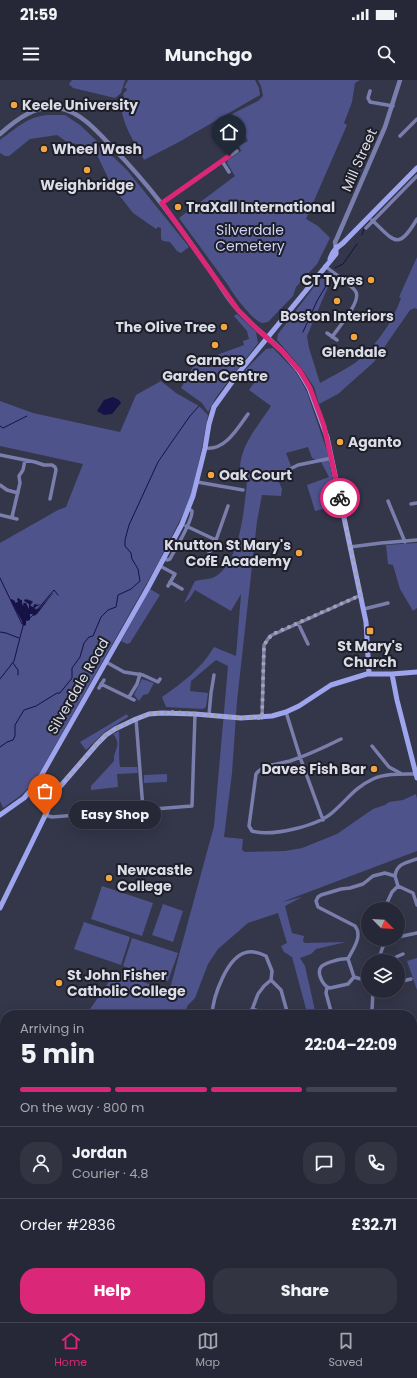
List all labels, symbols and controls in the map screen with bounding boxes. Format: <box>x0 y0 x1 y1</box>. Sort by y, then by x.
text: 21:59 <box>20 4 57 25</box>
text: Munchgo <box>165 42 252 67</box>
icon: menu <box>20 43 42 65</box>
icon: search <box>375 43 397 65</box>
place label: Keele University <box>22 95 138 115</box>
marker: Keele University <box>9 100 19 110</box>
pin <box>212 115 246 156</box>
icon: home <box>218 121 240 143</box>
street label: Mill Street <box>336 125 382 195</box>
place label: Wheel Wash <box>52 139 142 159</box>
marker: Wheel Wash <box>39 144 49 154</box>
marker: Weighbridge <box>82 165 92 175</box>
place label: Weighbridge <box>40 175 134 195</box>
place label: TraXall International <box>186 197 335 217</box>
marker: TraXall International <box>173 202 183 212</box>
park label: Silverdale Cemetery <box>215 220 285 256</box>
place label: CT Tyres <box>302 270 363 290</box>
marker: CT Tyres <box>366 275 376 285</box>
marker: Boston Interiors <box>332 296 342 306</box>
place label: Boston Interiors <box>280 306 394 326</box>
place label: The Olive Tree <box>116 317 216 337</box>
marker: The Olive Tree <box>219 322 229 332</box>
marker: Glendale <box>349 332 359 342</box>
marker: Garners Garden Centre <box>210 340 220 350</box>
place label: Glendale <box>322 342 387 362</box>
place label: Garners Garden Centre <box>162 350 268 386</box>
place label: Aganto <box>348 432 401 452</box>
marker: Aganto <box>335 437 345 447</box>
place label: Oak Court <box>219 465 292 485</box>
marker: Oak Court <box>206 470 216 480</box>
courier <box>320 478 360 518</box>
icon: bike <box>329 487 351 509</box>
place label: Knutton St Mary's CofE Academy <box>164 535 291 571</box>
marker: Knutton St Mary's CofE Academy <box>294 548 304 558</box>
marker: St Mary's Church <box>365 626 375 636</box>
street label: Silverdale Road <box>42 634 114 738</box>
place label: St Mary's Church <box>337 636 403 672</box>
place label: Daves Fish Bar <box>261 759 366 779</box>
marker: Daves Fish Bar <box>369 764 379 774</box>
pin <box>28 774 62 815</box>
icon: bag <box>34 780 56 802</box>
callout: Easy Shop <box>69 801 161 829</box>
text: Easy Shop <box>81 805 149 824</box>
place label: Newcastle College <box>117 860 193 896</box>
marker: Newcastle College <box>104 873 114 883</box>
north arrow <box>361 902 405 946</box>
map controls <box>361 902 405 998</box>
button: layers <box>361 954 405 998</box>
place label: St John Fisher Catholic College <box>67 965 186 1001</box>
marker: St John Fisher Catholic College <box>54 978 64 988</box>
text: Arriving in <box>20 1019 84 1038</box>
text: 22:04–22:09 <box>305 1034 397 1055</box>
text: 5 min <box>20 1036 95 1072</box>
text: On the way · 800 m <box>20 1098 144 1117</box>
button: person <box>20 1142 62 1184</box>
text: Jordan <box>72 1142 127 1163</box>
button: chat <box>303 1142 345 1184</box>
button: phone <box>355 1142 397 1184</box>
text: Courier · 4.8 <box>72 1164 148 1183</box>
text: Order #2836 <box>20 1214 115 1235</box>
text: £32.71 <box>352 1214 397 1235</box>
button: Help <box>20 1268 205 1314</box>
button: Share <box>213 1268 397 1314</box>
tab: Home <box>54 1330 87 1371</box>
tab: Map <box>196 1330 220 1371</box>
tab: Saved <box>328 1330 363 1371</box>

